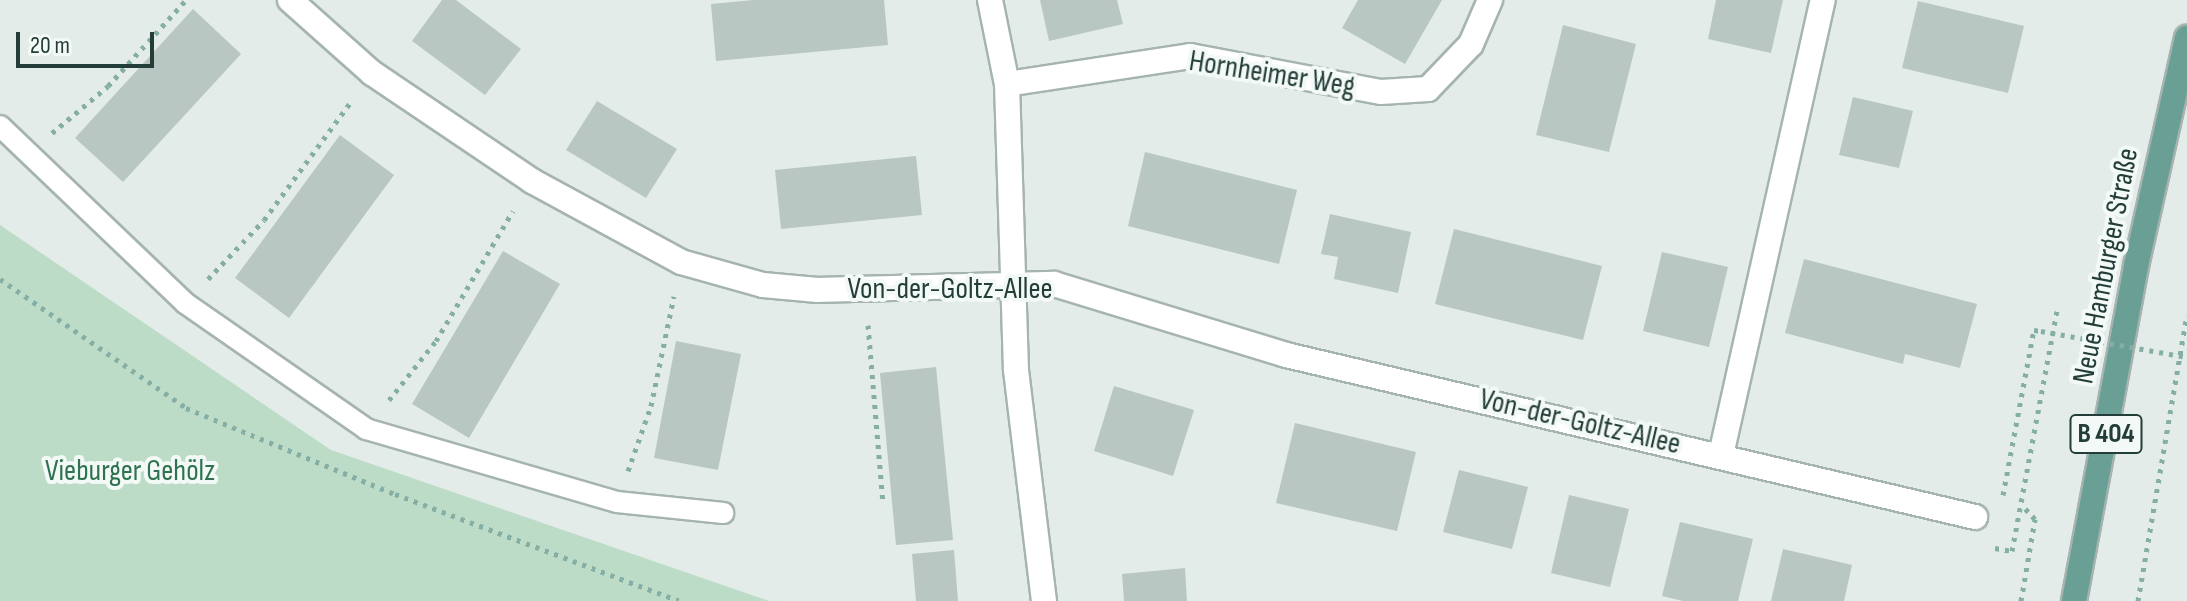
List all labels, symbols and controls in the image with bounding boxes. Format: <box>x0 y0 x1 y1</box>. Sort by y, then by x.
scale bar <box>20 16 158 66</box>
text: 20 m <box>30 31 70 60</box>
street label: Hornheimer Weg <box>1187 43 1357 105</box>
street label: Neue Hamburger Straße <box>2066 145 2146 387</box>
street label: Von-der-Goltz-Allee <box>847 271 1053 307</box>
street label: Von-der-Goltz-Allee <box>1476 381 1684 463</box>
road number: B 404 <box>2068 410 2144 458</box>
park label: Vieburger Gehölz <box>45 453 215 489</box>

